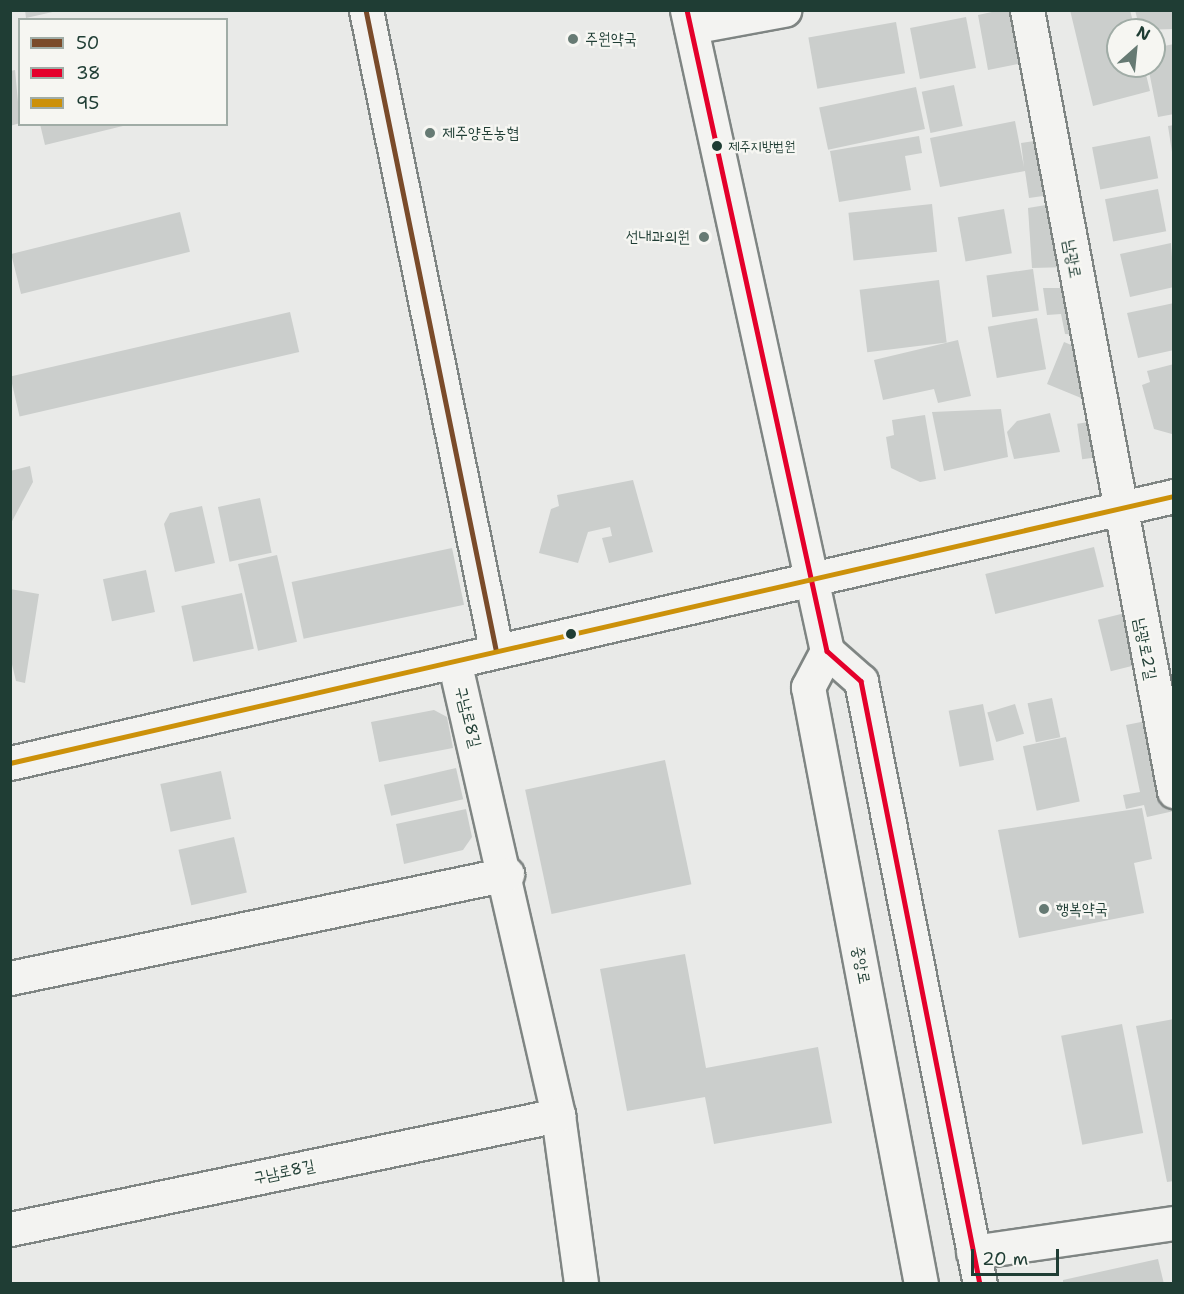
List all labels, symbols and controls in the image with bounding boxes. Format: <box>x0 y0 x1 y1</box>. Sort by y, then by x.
legend <box>18 18 228 126</box>
north arrow <box>1106 18 1166 78</box>
text: N <box>1133 21 1154 46</box>
place label: 주원약국 <box>585 29 636 49</box>
text: 50 <box>76 31 99 55</box>
marker: 주원약국 <box>566 32 580 46</box>
text: 38 <box>76 61 101 85</box>
text: 95 <box>76 91 99 115</box>
place label: 제주양돈농협 <box>442 123 519 143</box>
marker: 제주양돈농협 <box>423 126 437 140</box>
place label: 제주지방법원 <box>728 138 796 154</box>
marker: 제주지방법원 <box>711 140 723 152</box>
place label: 선내과의원 <box>626 227 690 247</box>
marker: 선내과의원 <box>695 228 713 246</box>
street label: 남광로 <box>1059 238 1085 280</box>
street label: 남광로2길 <box>1130 616 1160 682</box>
unlabelled marker <box>565 628 577 640</box>
street label: 구남로8길 <box>451 684 485 750</box>
place label: 행복약국 <box>1056 899 1108 919</box>
marker: 행복약국 <box>1037 902 1051 916</box>
street label: 중앙로 <box>848 944 874 986</box>
street label: 구남로8길 <box>251 1156 317 1188</box>
scale bar <box>974 1237 1062 1275</box>
text: 20 m <box>982 1247 1028 1271</box>

